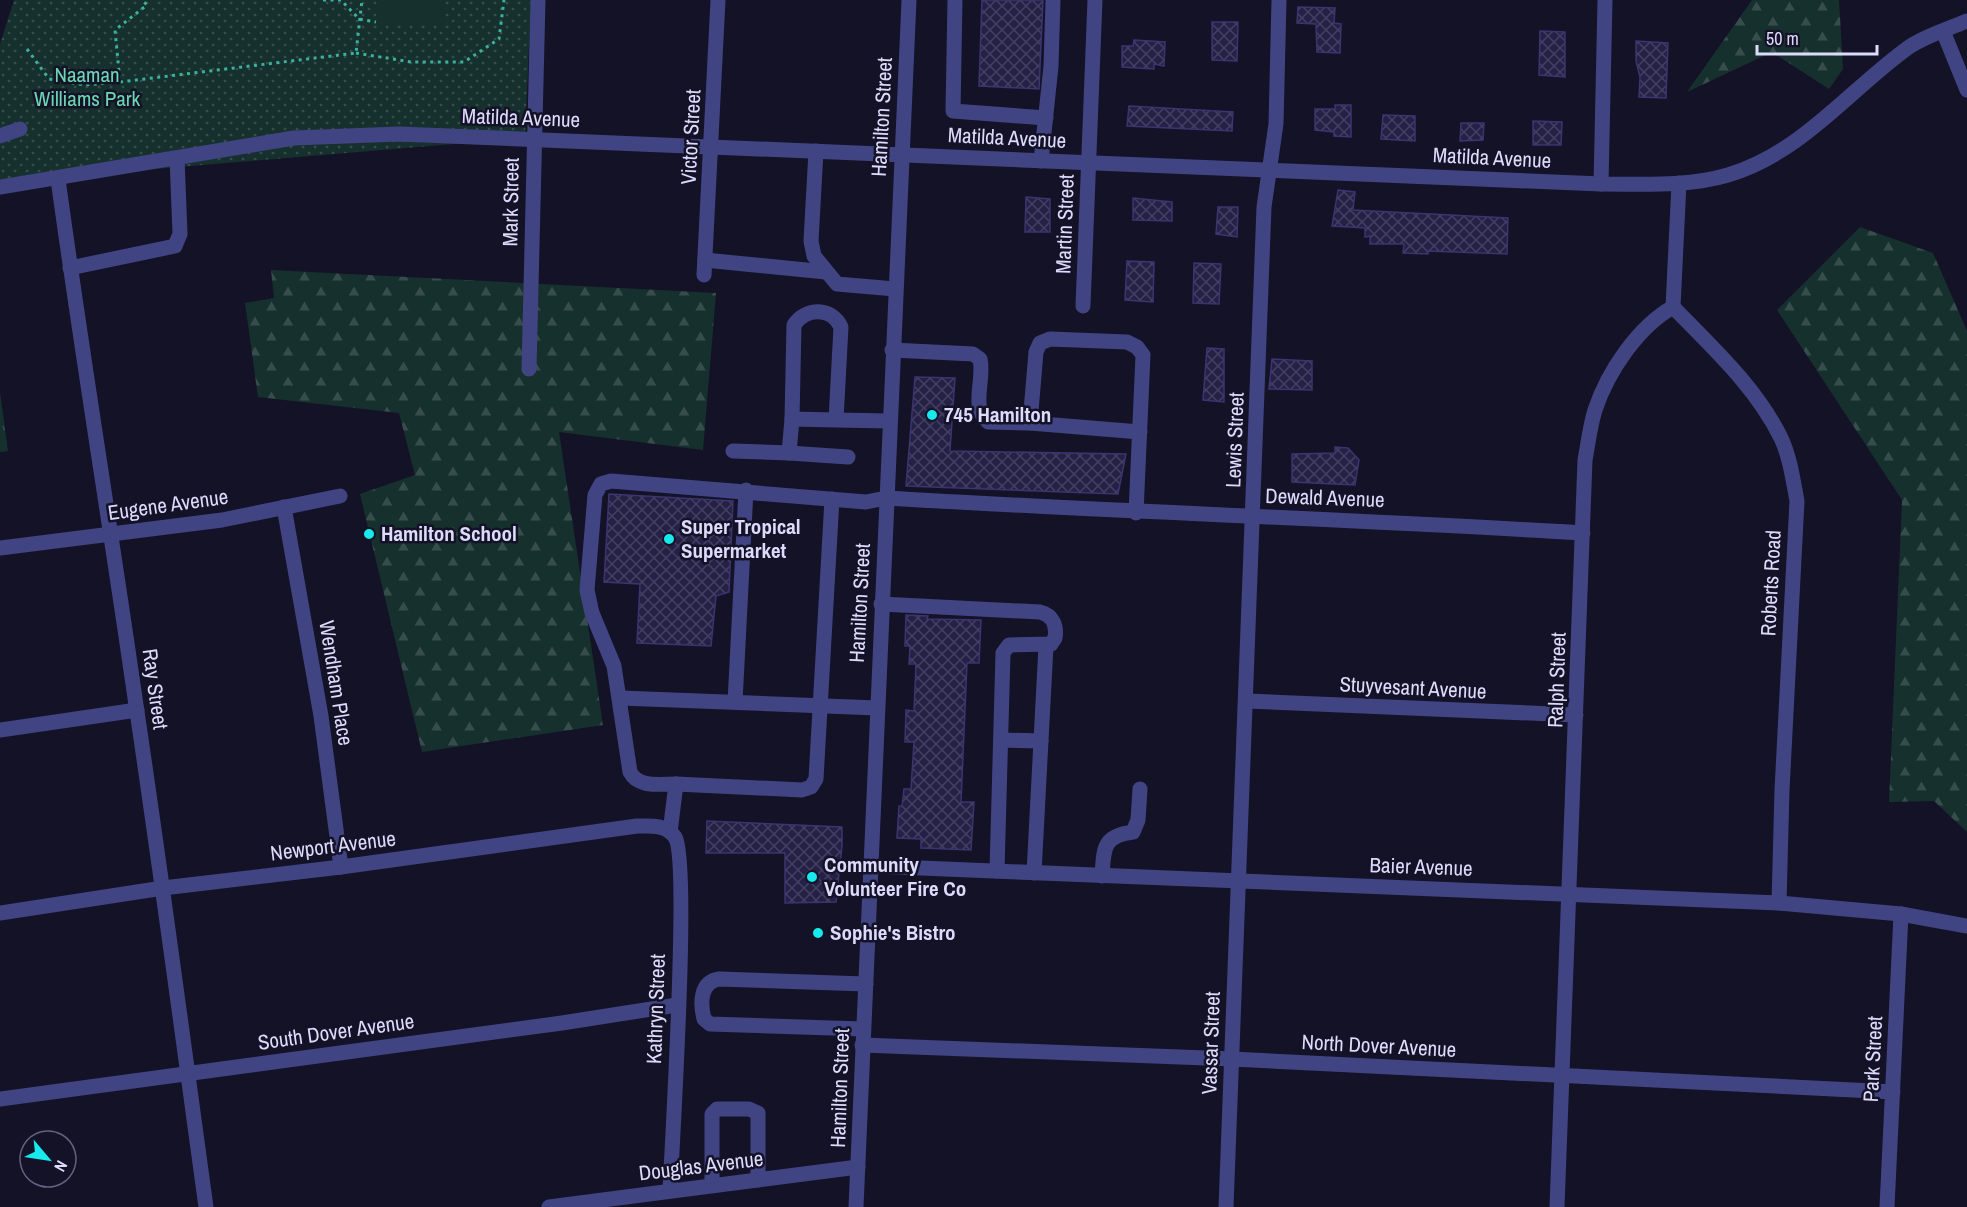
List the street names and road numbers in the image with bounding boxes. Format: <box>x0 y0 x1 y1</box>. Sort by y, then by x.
street label: Hamilton Street <box>864 56 899 177</box>
street label: Victor Street <box>674 88 707 185</box>
street label: Matilda Avenue <box>461 101 581 134</box>
street label: Matilda Avenue <box>947 120 1067 155</box>
street label: Matilda Avenue <box>1432 140 1552 175</box>
street label: Mark Street <box>495 157 526 247</box>
street label: Martin Street <box>1048 174 1081 274</box>
street label: Lewis Street <box>1218 391 1251 488</box>
street label: Dewald Avenue <box>1265 481 1385 514</box>
street label: Eugene Avenue <box>106 482 230 527</box>
street label: Roberts Road <box>1753 529 1788 637</box>
street label: Hamilton Street <box>842 542 877 663</box>
street label: Wendham Place <box>312 618 361 747</box>
street label: Ralph Street <box>1540 631 1573 728</box>
street label: Ray Street <box>135 647 176 731</box>
street label: Stuyvesant Avenue <box>1339 669 1487 706</box>
street label: Newport Avenue <box>269 823 397 868</box>
street label: Baier Avenue <box>1369 850 1473 883</box>
street label: Kathryn Street <box>639 953 672 1065</box>
street label: Vassar Street <box>1194 991 1227 1095</box>
street label: South Dover Avenue <box>256 1006 416 1057</box>
street label: Park Street <box>1856 1015 1889 1103</box>
street label: Hamilton Street <box>823 1027 856 1148</box>
street label: North Dover Avenue <box>1301 1027 1457 1064</box>
street label: Douglas Avenue <box>637 1143 765 1188</box>

